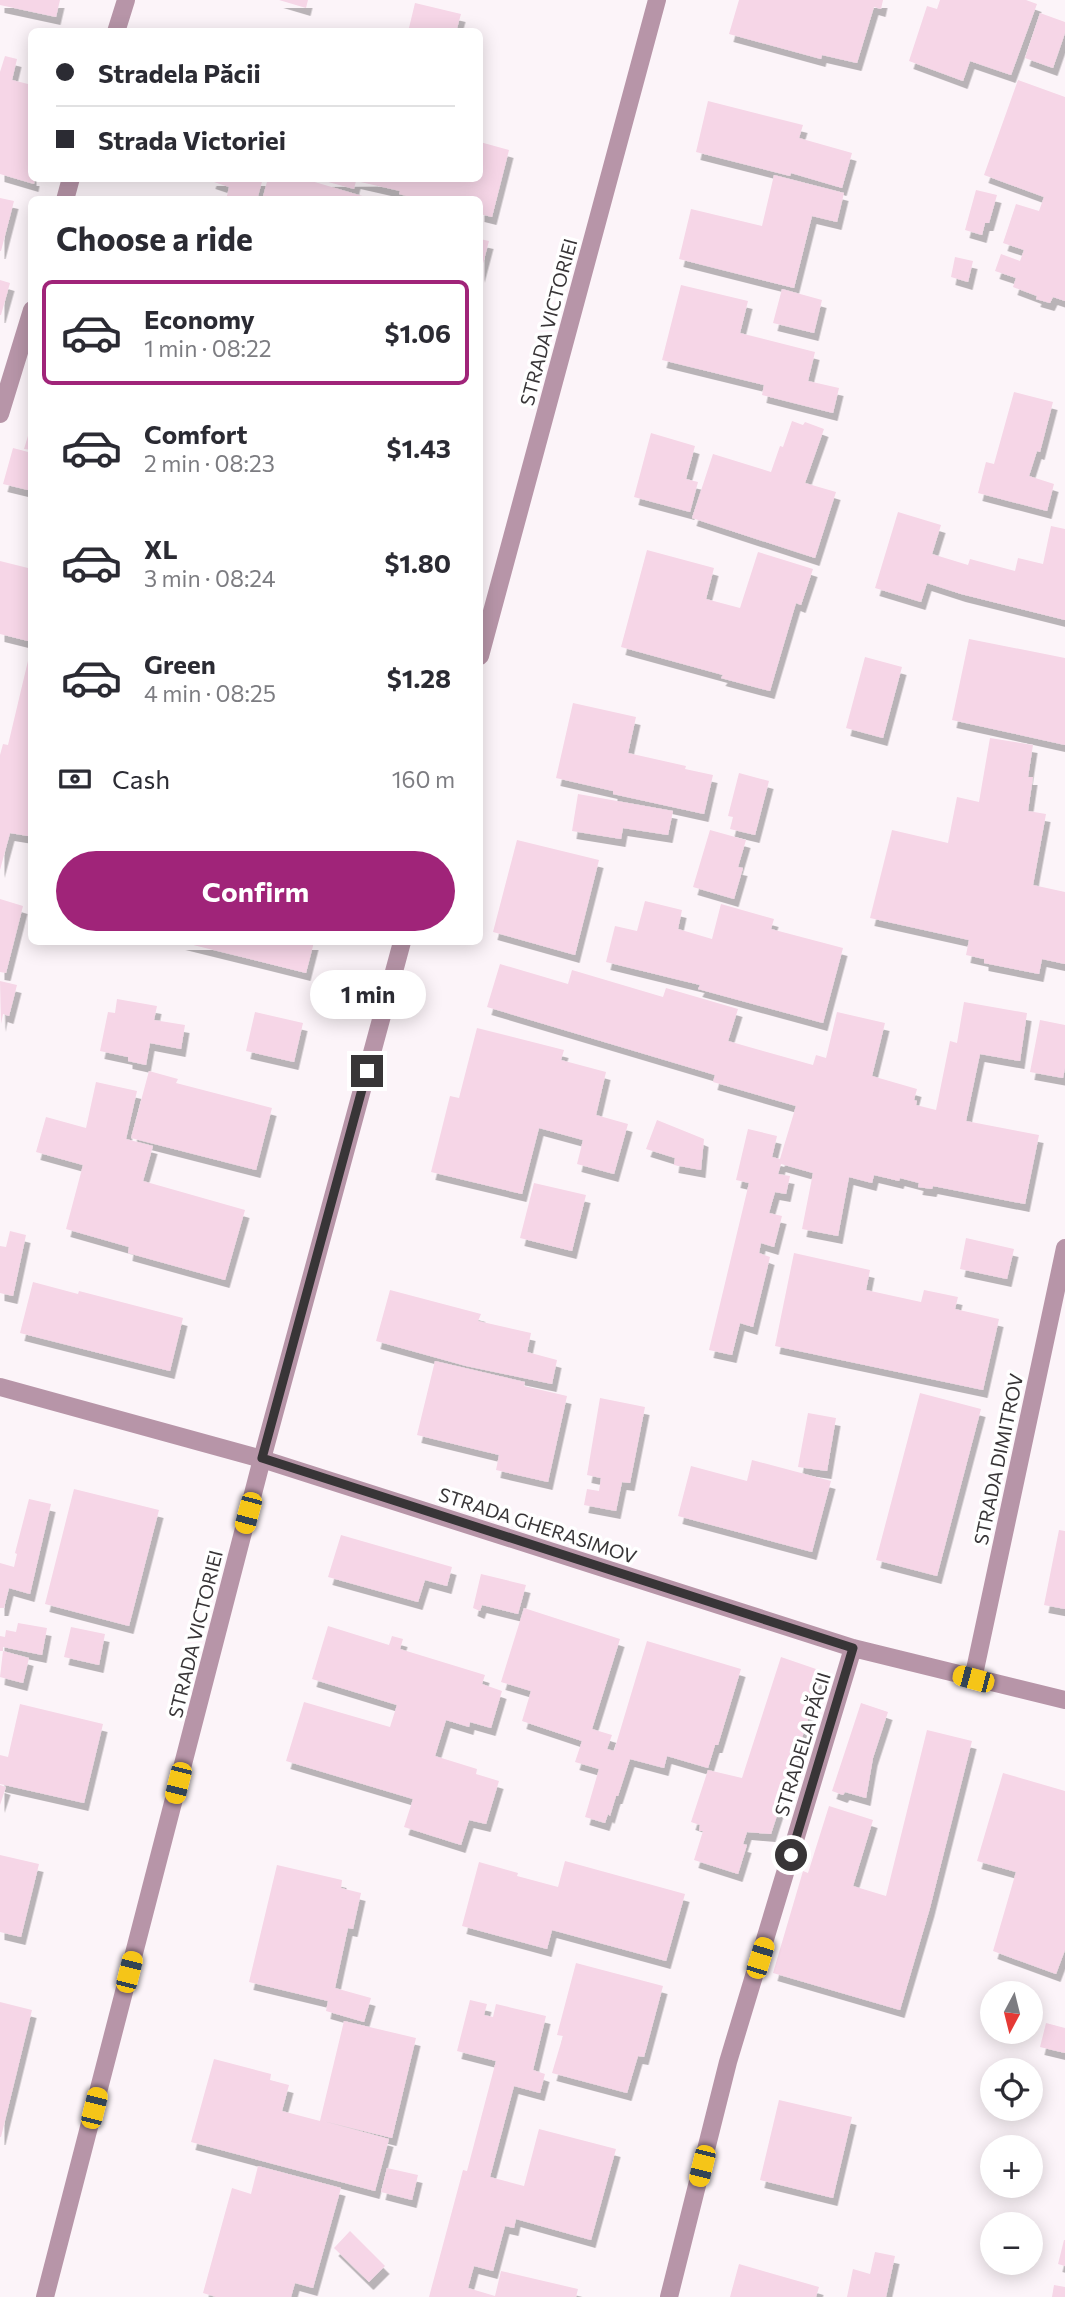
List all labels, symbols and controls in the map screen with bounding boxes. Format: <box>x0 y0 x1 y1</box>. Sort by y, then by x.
text: Stradela Păcii <box>98 57 261 88</box>
text: Strada Victoriei <box>98 124 286 155</box>
text: Choose a ride <box>56 218 253 258</box>
street label: STRADA VICTORIEI <box>515 236 581 408</box>
icon: car <box>60 301 123 364</box>
text: Economy <box>144 303 255 334</box>
text: $1.06 <box>384 317 451 348</box>
text: 1 min · 08:22 <box>144 334 272 362</box>
icon: car <box>60 416 123 479</box>
text: Comfort <box>144 418 247 449</box>
text: $1.43 <box>387 432 451 463</box>
text: 2 min · 08:23 <box>144 449 275 477</box>
icon: car <box>60 531 123 594</box>
text: XL <box>144 533 178 564</box>
text: $1.80 <box>384 547 451 578</box>
text: 3 min · 08:24 <box>144 564 275 592</box>
icon: car <box>60 646 123 709</box>
text: Green <box>144 648 216 679</box>
text: $1.28 <box>387 662 451 693</box>
text: 4 min · 08:25 <box>144 679 276 707</box>
icon: cash <box>56 760 94 798</box>
text: Cash <box>112 763 170 794</box>
text: 160 m <box>392 765 455 793</box>
button: Confirm <box>56 851 455 931</box>
callout: 1 min <box>309 970 425 1018</box>
text: 1 min <box>341 980 395 1008</box>
route end <box>351 1055 383 1087</box>
street label: STRADA DIMITROV <box>969 1371 1027 1547</box>
street label: STRADA GHERASIMOV <box>436 1482 640 1568</box>
car <box>233 1490 264 1536</box>
street label: STRADA VICTORIEI <box>163 1548 227 1720</box>
car <box>950 1663 997 1695</box>
street label: STRADELA PĂCII <box>769 1669 835 1819</box>
car <box>163 1760 194 1806</box>
route start <box>775 1839 807 1871</box>
car <box>744 1935 777 1981</box>
car <box>114 1949 145 1995</box>
north arrow <box>980 1981 1043 2044</box>
map controls <box>980 1981 1043 2275</box>
button: locate <box>980 2058 1043 2121</box>
car <box>79 2085 110 2131</box>
button: + <box>980 2135 1043 2198</box>
car <box>687 2143 718 2189</box>
button: − <box>980 2212 1043 2275</box>

